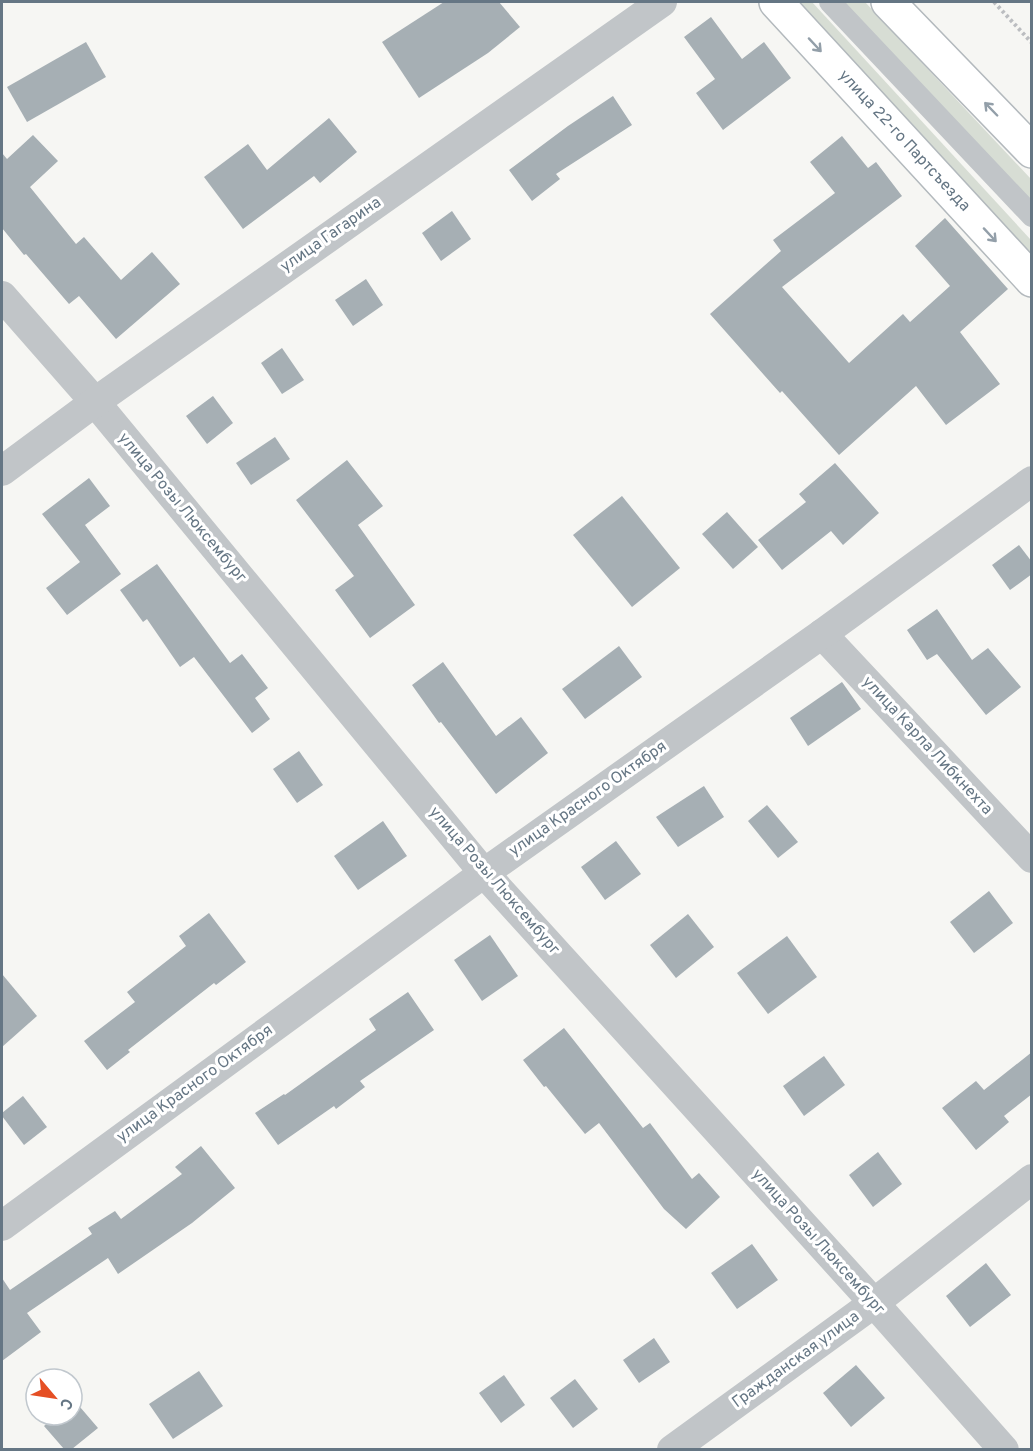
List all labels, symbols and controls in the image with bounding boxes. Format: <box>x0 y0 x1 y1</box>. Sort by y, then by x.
one-way arrow <box>808 37 823 52</box>
street label: улица 22-го Партсъезда <box>834 66 974 216</box>
one-way arrow <box>984 101 998 116</box>
street label: улица Гагарина <box>277 193 385 277</box>
one-way arrow <box>983 227 997 242</box>
street label: улица Розы Люксембург <box>113 429 251 587</box>
street label: улица Карла Либкнехта <box>857 672 997 820</box>
street label: улица Красного Октября <box>505 737 671 861</box>
street label: улица Розы Люксембург <box>424 803 564 959</box>
street label: улица Красного Октября <box>113 1021 277 1147</box>
street label: улица Розы Люксембург <box>747 1165 889 1319</box>
street label: Гражданская улица <box>728 1307 864 1413</box>
north arrow <box>24 1367 84 1427</box>
text: С <box>54 1394 77 1413</box>

